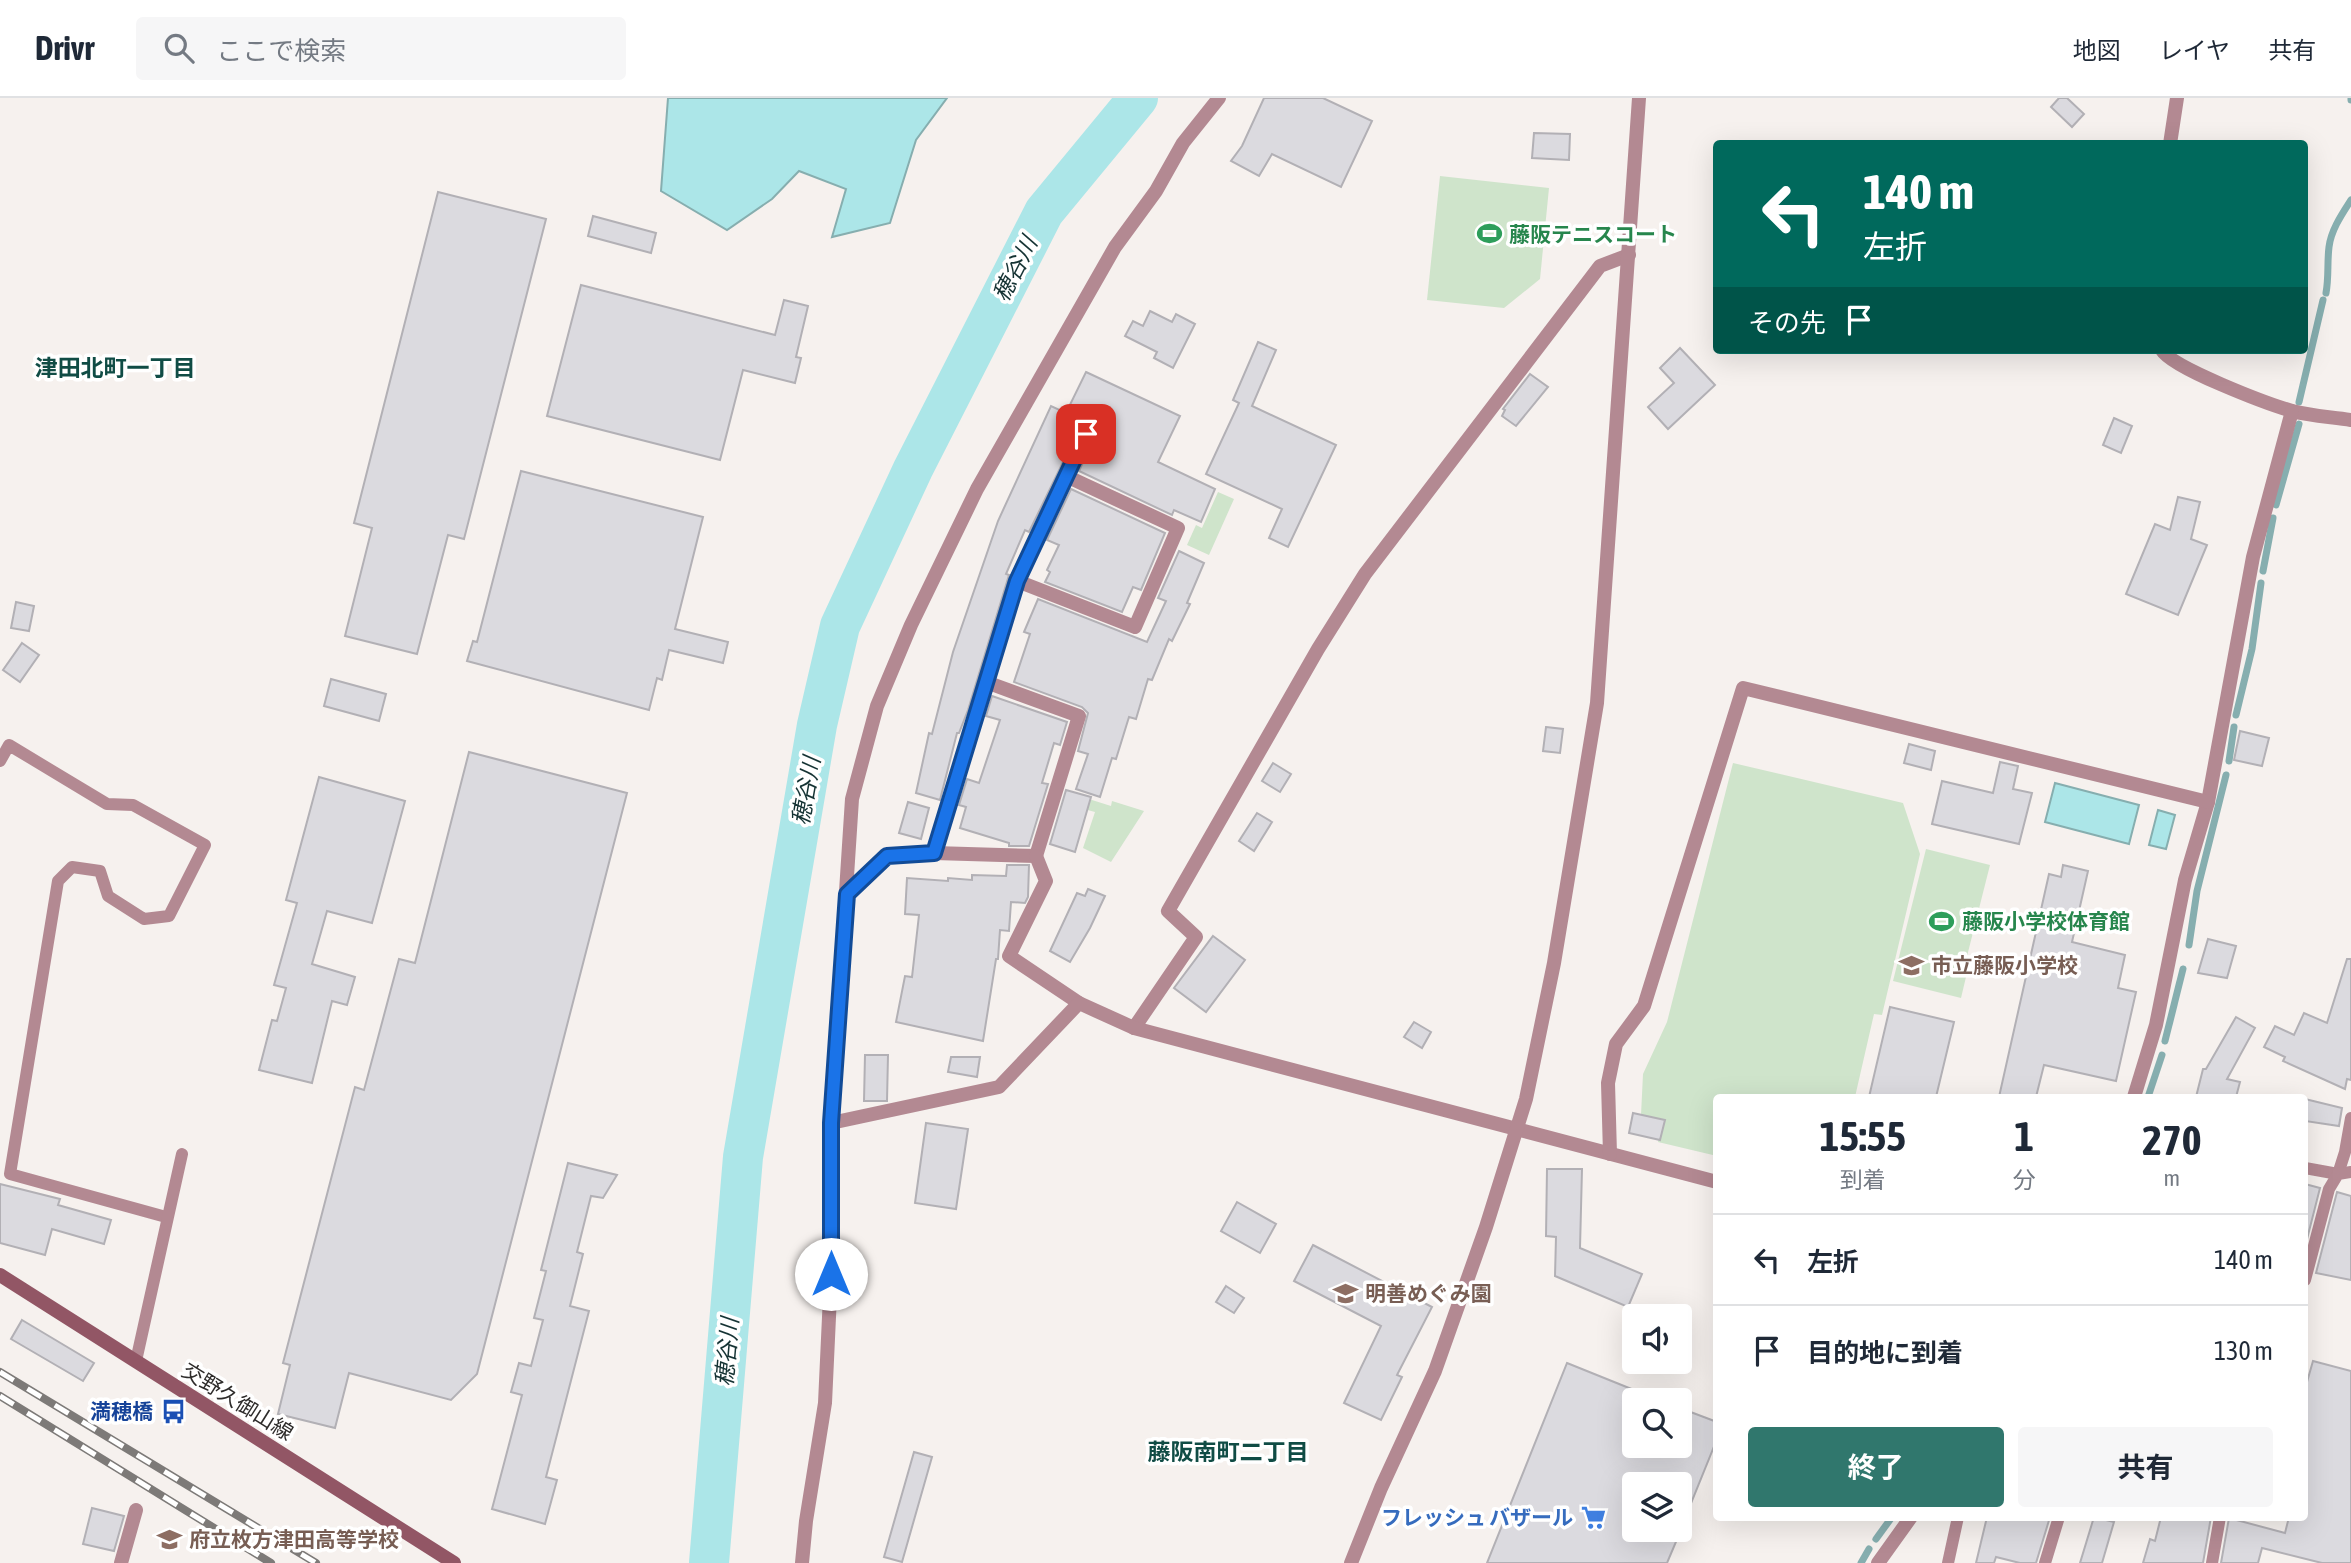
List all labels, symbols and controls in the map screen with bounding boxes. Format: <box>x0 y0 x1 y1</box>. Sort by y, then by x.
search box <box>136 17 626 80</box>
text: Drivr <box>35 29 94 67</box>
icon: search <box>160 29 198 67</box>
text: ここで検索 <box>216 36 346 66</box>
text: 地図 <box>2073 37 2121 64</box>
text: レイヤ <box>2159 37 2230 64</box>
text: 共有 <box>2268 37 2316 64</box>
text: 140 m <box>1863 163 1974 219</box>
icon: left <box>1748 168 1839 259</box>
sports icon: 藤阪テニスコート <box>1475 220 1503 248</box>
place label: 藤阪テニスコート <box>1509 222 1677 246</box>
text: 左折 <box>1863 228 1927 265</box>
water label: 穂谷川 <box>988 230 1044 306</box>
icon: arrive <box>1840 301 1878 339</box>
text: その先 <box>1748 308 1826 338</box>
district label: 津田北町一丁目 <box>35 355 196 381</box>
pin <box>1056 404 1116 464</box>
icon: arrive <box>1067 415 1105 453</box>
water label: 穂谷川 <box>787 752 825 827</box>
sports icon: 藤阪小学校体育館 <box>1928 907 1956 935</box>
place label: 藤阪小学校体育館 <box>1962 909 2130 933</box>
school or university icon: 市立藤阪小学校 <box>1897 951 1925 979</box>
place label: 市立藤阪小学校 <box>1931 953 2078 977</box>
text: 15:55 <box>1820 1112 1906 1160</box>
text: 1 <box>2014 1112 2034 1160</box>
text: 270 <box>2142 1116 2201 1164</box>
text: m <box>2164 1165 2180 1191</box>
text: 到着 <box>1840 1167 1886 1193</box>
text: 分 <box>2013 1167 2036 1193</box>
position arrow <box>794 1237 868 1311</box>
icon: left <box>1748 1241 1786 1279</box>
text: 140 m <box>2214 1245 2273 1275</box>
text: 左折 <box>1807 1247 1859 1277</box>
school or university icon: 明善めぐみ園 <box>1331 1279 1359 1307</box>
place label: 明善めぐみ園 <box>1365 1281 1492 1305</box>
map controls <box>1622 1304 1692 1542</box>
button: sound <box>1622 1304 1692 1374</box>
water label: 穂谷川 <box>711 1314 743 1388</box>
icon: arrive <box>1748 1332 1786 1370</box>
text: 130 m <box>2214 1336 2273 1366</box>
text: 目的地に到着 <box>1807 1338 1963 1368</box>
street label: 交野久御山線 <box>178 1357 298 1445</box>
button: search <box>1622 1388 1692 1458</box>
bus stop icon: 満穂橋 <box>159 1397 187 1425</box>
place label: 満穂橋 <box>90 1399 153 1423</box>
button: 終了 <box>1748 1427 2004 1507</box>
button: 共有 <box>2018 1427 2273 1507</box>
district label: 藤阪南町二丁目 <box>1148 1439 1309 1465</box>
button: layers <box>1622 1472 1692 1542</box>
supermarket icon: フレッシュ バザール <box>1579 1503 1607 1531</box>
place label: フレッシュ バザール <box>1381 1505 1573 1529</box>
school or university icon: 府立枚方津田高等学校 <box>155 1525 183 1553</box>
place label: 府立枚方津田高等学校 <box>189 1527 399 1551</box>

